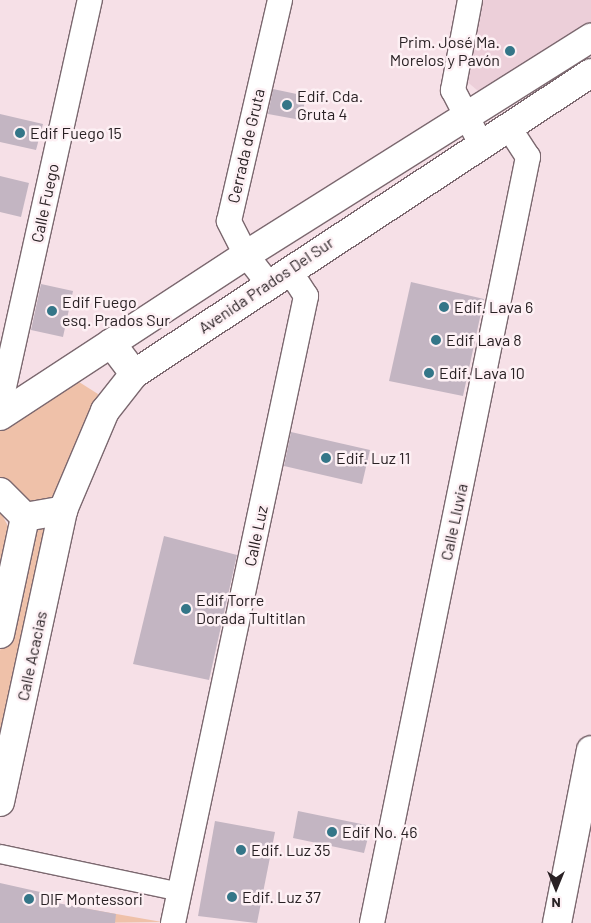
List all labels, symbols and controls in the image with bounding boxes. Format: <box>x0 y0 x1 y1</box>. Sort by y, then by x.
place label: Prim. José Ma. Morelos y Pavón <box>390 32 500 70</box>
marker: Prim. José Ma. Morelos y Pavón <box>504 45 516 57</box>
place label: Edif. Cda. Gruta 4 <box>297 86 363 124</box>
street label: Cerrada de Gruta <box>224 87 268 205</box>
marker: Edif. Cda. Gruta 4 <box>281 99 293 111</box>
place label: Edif Fuego 15 <box>30 123 122 143</box>
marker: Edif Fuego 15 <box>14 127 26 139</box>
street label: Calle Fuego <box>27 162 63 244</box>
street label: Avenida Prados Del Sur <box>195 233 337 337</box>
place label: Edif Fuego esq. Prados Sur <box>62 292 170 330</box>
place label: Edif. Lava 6 <box>454 297 533 317</box>
marker: Edif. Lava 6 <box>438 301 450 313</box>
marker: Edif Fuego esq. Prados Sur <box>46 305 58 317</box>
place label: Edif Lava 8 <box>446 330 522 350</box>
marker: Edif Lava 8 <box>430 334 442 346</box>
place label: Edif. Lava 10 <box>439 363 525 383</box>
marker: Edif. Lava 10 <box>423 367 435 379</box>
place label: Edif. Luz 11 <box>336 448 410 468</box>
marker: Edif. Luz 11 <box>320 452 332 464</box>
street label: Calle Lluvia <box>436 482 472 562</box>
street label: Calle Luz <box>240 504 272 568</box>
place label: Edif Torre Dorada Tultitlan <box>196 590 306 628</box>
marker: Edif Torre Dorada Tultitlan <box>180 603 192 615</box>
street label: Calle Acacias <box>13 609 51 703</box>
place label: Edif No. 46 <box>342 822 417 842</box>
marker: Edif No. 46 <box>326 826 338 838</box>
place label: Edif. Luz 35 <box>251 840 331 860</box>
marker: Edif. Luz 35 <box>235 844 247 856</box>
north arrow <box>531 863 581 913</box>
place label: Edif. Luz 37 <box>242 887 321 907</box>
place label: DIF Montessori <box>40 889 143 909</box>
marker: Edif. Luz 37 <box>226 891 238 903</box>
marker: DIF Montessori <box>22 892 36 906</box>
text: N <box>551 895 561 912</box>

